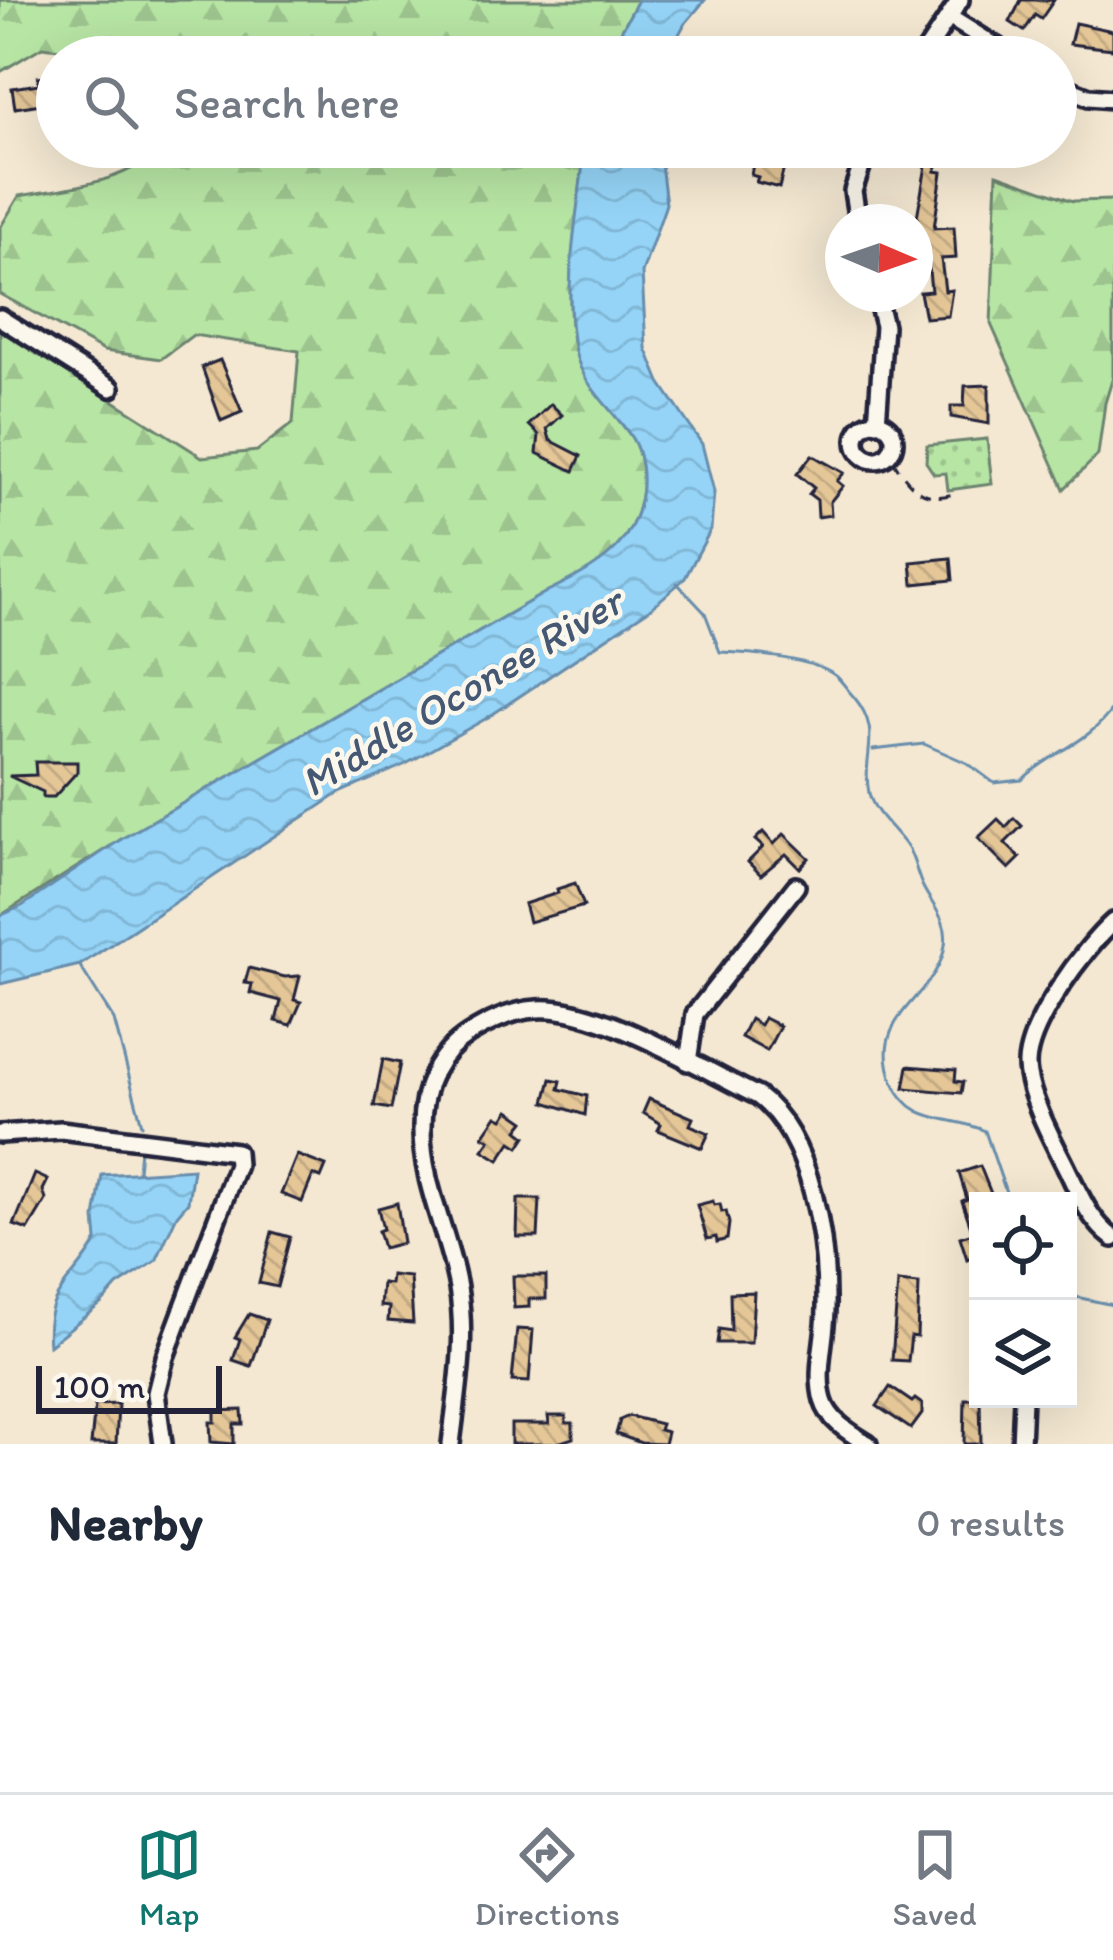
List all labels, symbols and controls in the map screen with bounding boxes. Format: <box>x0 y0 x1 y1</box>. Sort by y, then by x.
search box <box>36 36 1077 168</box>
icon: search <box>78 69 144 135</box>
text: Search here <box>174 75 400 129</box>
north arrow <box>825 204 933 312</box>
water label: Middle Oconee River <box>291 573 635 808</box>
map controls <box>969 1192 1077 1408</box>
button: locate <box>969 1192 1077 1300</box>
button: layers <box>969 1300 1077 1408</box>
scale bar <box>36 1360 222 1413</box>
text: 100 m <box>54 1367 145 1406</box>
text: Nearby <box>48 1492 203 1553</box>
text: 0 results <box>916 1499 1065 1546</box>
tab: Map <box>136 1822 202 1933</box>
tab: Directions <box>475 1822 620 1933</box>
tab: Saved <box>893 1822 977 1933</box>

